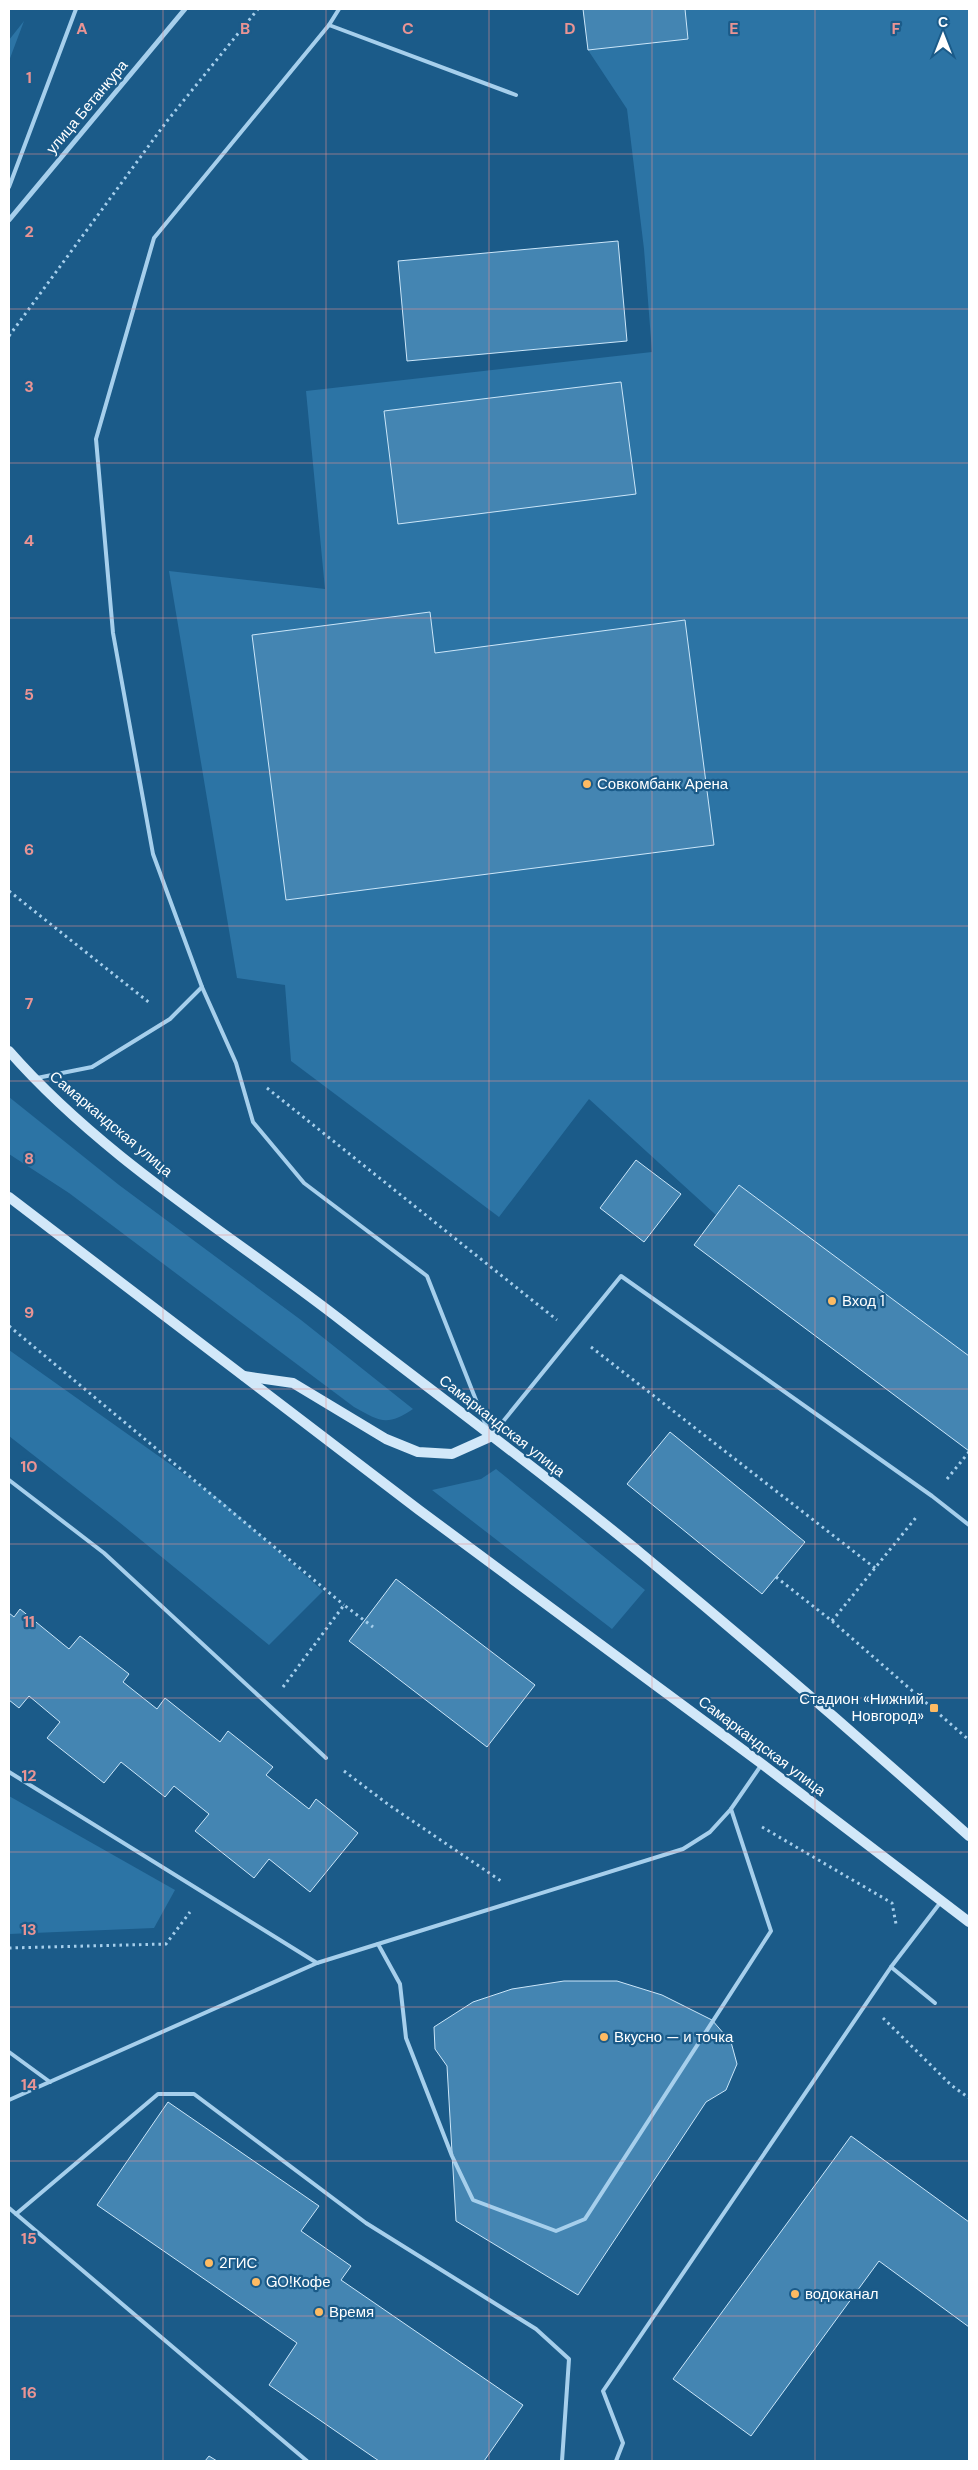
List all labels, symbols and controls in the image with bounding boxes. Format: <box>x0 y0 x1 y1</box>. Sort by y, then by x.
north arrow <box>918 10 968 60</box>
text: С <box>938 13 948 31</box>
text: A <box>76 18 88 39</box>
text: B <box>240 18 250 39</box>
text: C <box>402 18 414 39</box>
text: D <box>564 18 576 39</box>
text: E <box>729 18 739 39</box>
text: F <box>892 18 901 39</box>
street label: улица Бетанкура <box>42 55 133 158</box>
text: 1 <box>26 67 32 88</box>
text: 2 <box>24 221 34 242</box>
text: 3 <box>24 376 34 397</box>
text: 4 <box>24 530 34 551</box>
text: 5 <box>24 684 34 705</box>
place label: Совкомбанк Арена <box>597 774 729 794</box>
marker: Совкомбанк Арена <box>581 778 593 790</box>
text: 6 <box>24 839 34 860</box>
text: 7 <box>25 993 34 1014</box>
street label: Самаркандская улица <box>45 1067 177 1182</box>
text: 8 <box>24 1148 34 1169</box>
place label: Вход 1 <box>842 1291 885 1311</box>
marker: Вход 1 <box>826 1295 838 1307</box>
text: 9 <box>24 1302 34 1323</box>
street label: Самаркандская улица <box>435 1370 570 1482</box>
text: 10 <box>20 1456 38 1477</box>
text: 11 <box>23 1611 35 1632</box>
place label: Стадион «Нижний Новгород» <box>799 1689 924 1726</box>
street label: Самаркандская улица <box>694 1691 830 1801</box>
marker: Стадион «Нижний Новгород» <box>928 1702 940 1714</box>
text: 12 <box>21 1765 37 1786</box>
text: 13 <box>21 1919 37 1940</box>
place label: Вкусно — и точка <box>614 2027 734 2047</box>
marker: Вкусно — и точка <box>598 2031 610 2043</box>
text: 14 <box>21 2074 37 2095</box>
text: 15 <box>21 2228 37 2249</box>
place label: 2ГИС <box>219 2253 258 2273</box>
marker: 2ГИС <box>203 2257 215 2269</box>
place label: GO!Кофе <box>266 2272 331 2292</box>
marker: GO!Кофе <box>250 2276 262 2288</box>
place label: водоканал <box>805 2284 879 2304</box>
marker: водоканал <box>789 2288 801 2300</box>
place label: Время <box>329 2302 374 2322</box>
marker: Время <box>313 2306 325 2318</box>
text: 16 <box>21 2382 37 2403</box>

